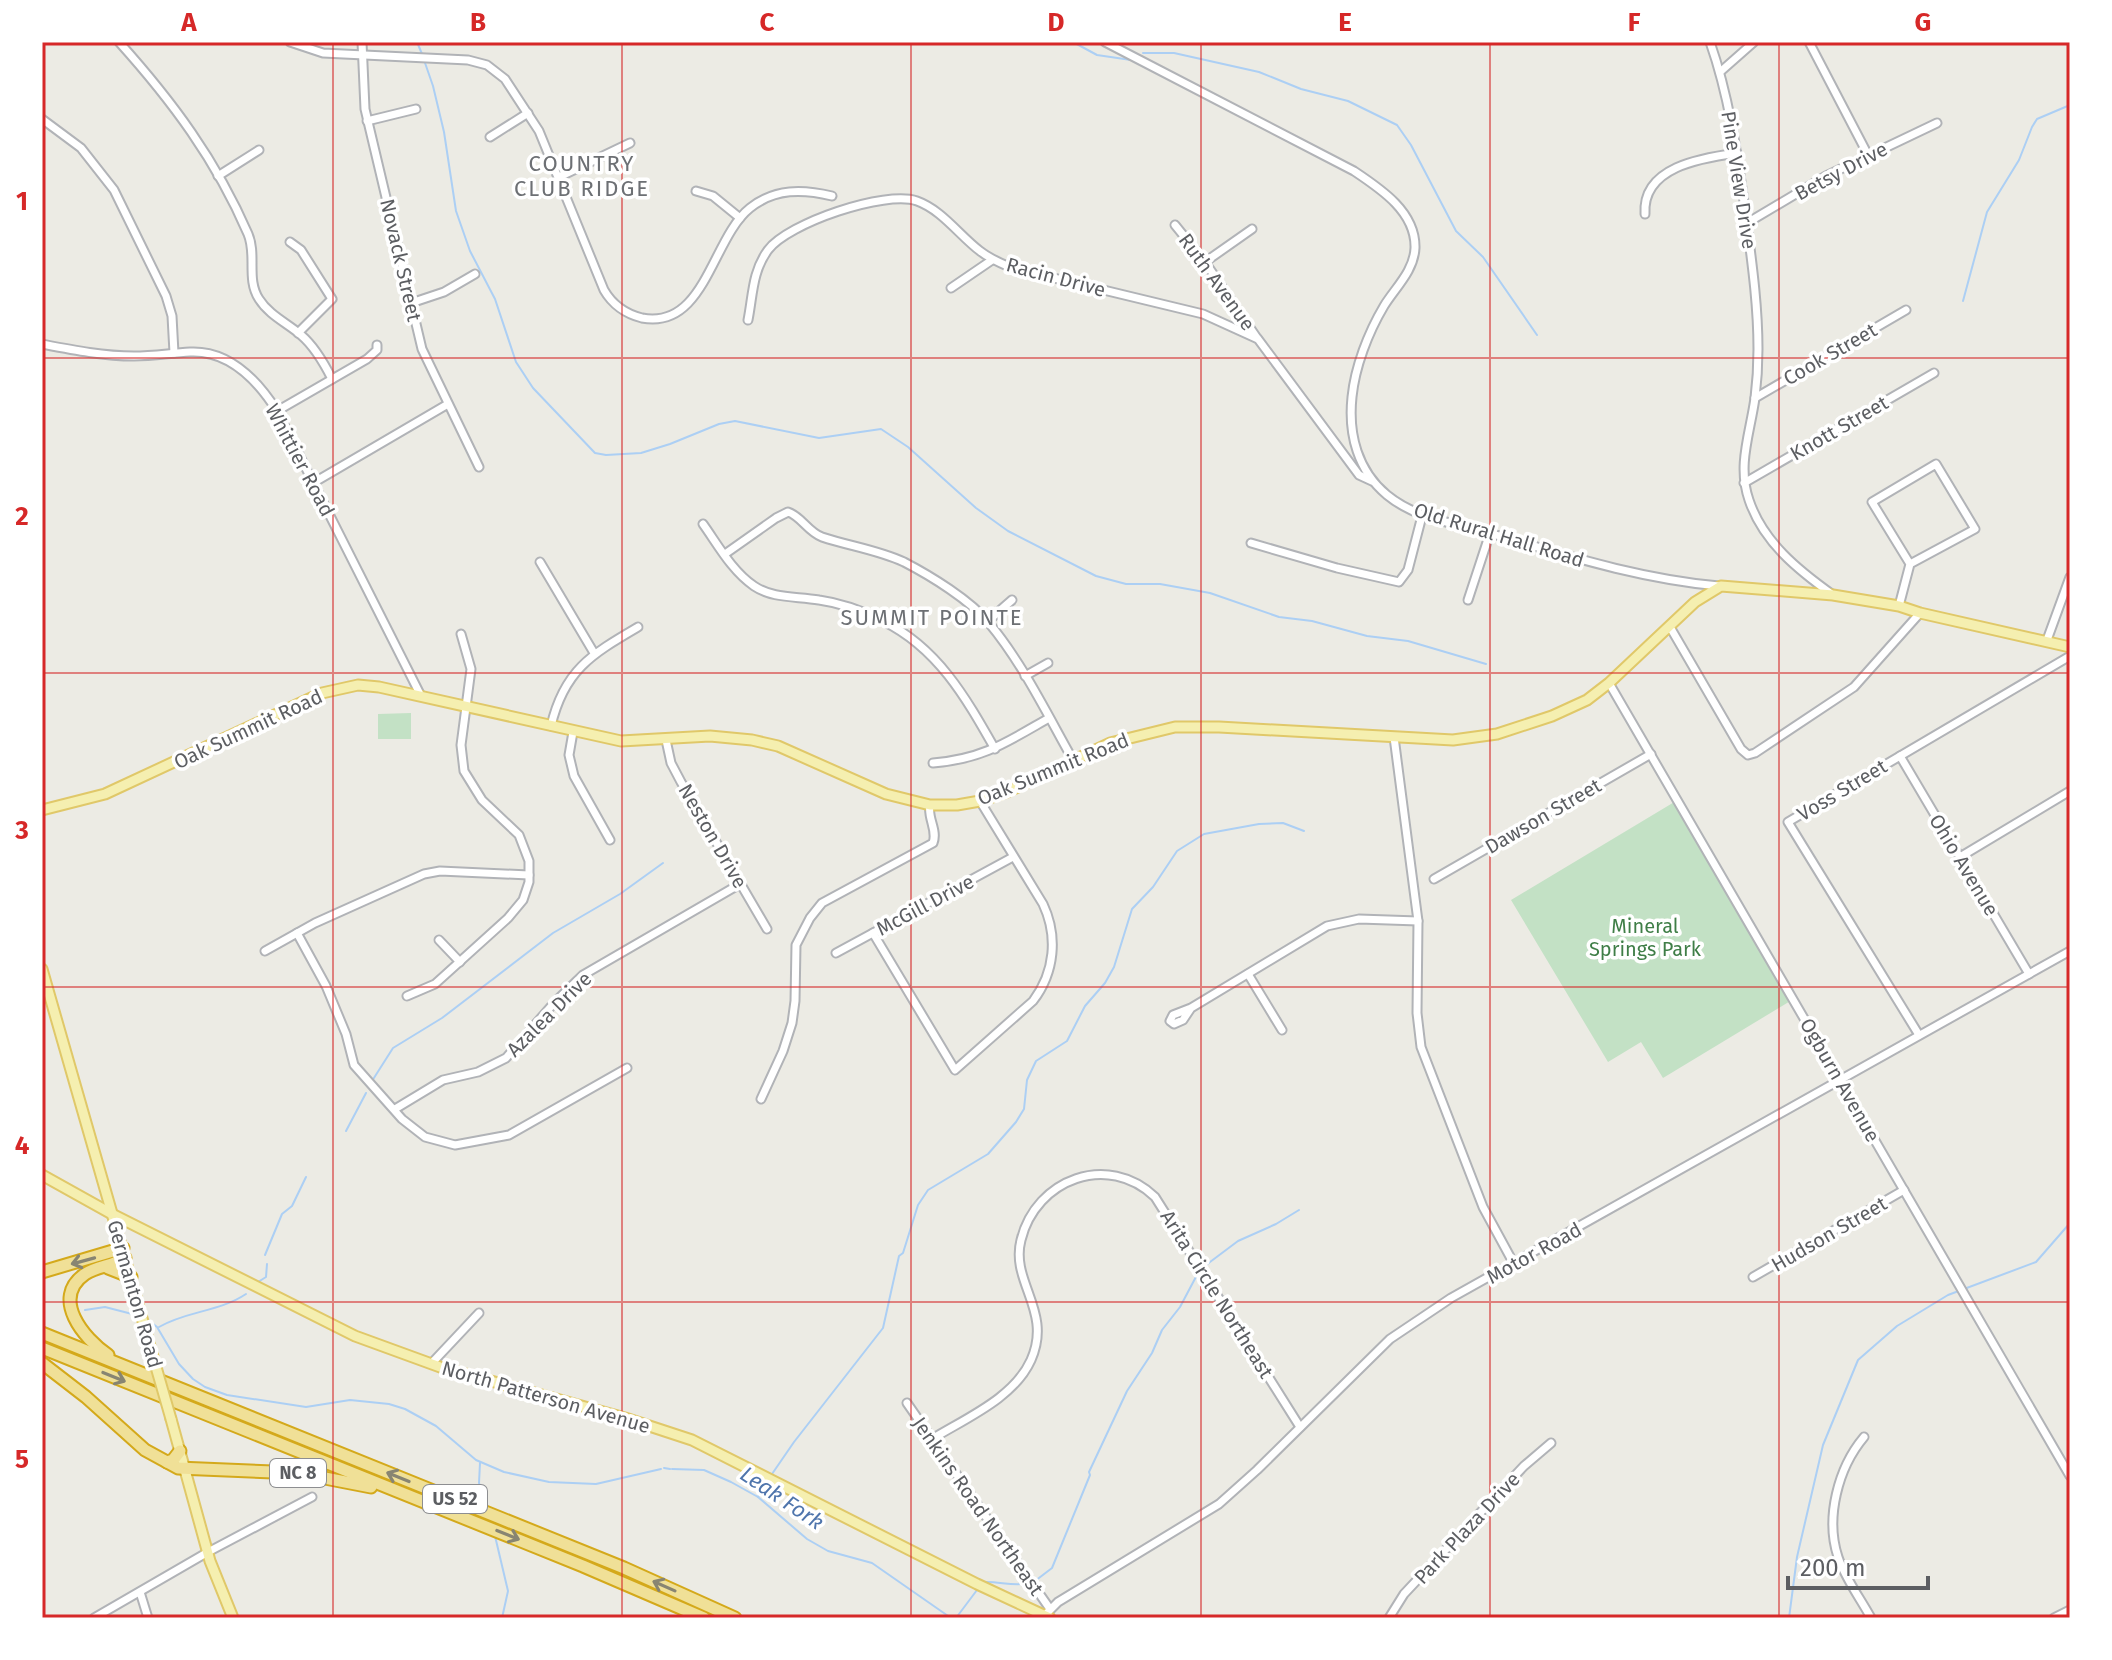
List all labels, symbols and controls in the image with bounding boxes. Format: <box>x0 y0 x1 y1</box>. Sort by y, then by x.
text: A <box>180 7 197 38</box>
text: B <box>470 7 486 38</box>
text: C <box>760 7 775 38</box>
text: D <box>1048 7 1065 38</box>
text: E <box>1338 7 1352 38</box>
text: F <box>1628 7 1641 38</box>
text: G <box>1915 7 1931 38</box>
street label: Pine View Drive <box>1716 109 1762 251</box>
street label: Betsy Drive <box>1791 137 1891 205</box>
district label: COUNTRY CLUB RIDGE <box>514 150 650 202</box>
text: 1 <box>16 186 28 217</box>
street label: Novack Street <box>375 196 427 324</box>
street label: Ruth Avenue <box>1174 229 1260 335</box>
street label: Racin Drive <box>1004 252 1108 302</box>
street label: Cook Street <box>1779 317 1882 390</box>
street label: Knott Street <box>1786 390 1893 466</box>
street label: Whittier Road <box>260 400 340 520</box>
street label: Old Rural Hall Road <box>1411 498 1587 572</box>
text: 2 <box>15 501 29 532</box>
district label: SUMMIT POINTE <box>840 604 1024 631</box>
street label: Oak Summit Road <box>170 684 326 774</box>
street label: Oak Summit Road <box>974 728 1132 810</box>
street label: Voss Street <box>1793 753 1892 826</box>
street label: Dawson Street <box>1481 773 1606 859</box>
street label: Neston Drive <box>674 780 752 892</box>
street label: Ohio Avenue <box>1924 810 2004 920</box>
text: 3 <box>14 815 29 846</box>
street label: McGill Drive <box>872 869 978 941</box>
park label: Mineral Springs Park <box>1589 914 1702 961</box>
street label: Azalea Drive <box>502 967 596 1061</box>
street label: Ogburn Avenue <box>1795 1014 1885 1146</box>
text: 4 <box>15 1130 30 1161</box>
street label: Hudson Street <box>1767 1191 1892 1277</box>
street label: Arita Circle Northeast <box>1156 1206 1279 1383</box>
street label: Germanton Road <box>102 1217 168 1371</box>
street label: Motor Road <box>1482 1217 1586 1289</box>
one-way arrow <box>70 1254 96 1269</box>
street label: North Patterson Avenue <box>439 1356 653 1438</box>
one-way arrow <box>101 1371 126 1385</box>
street label: Jenkins Road Northeast <box>907 1412 1049 1600</box>
text: 5 <box>15 1444 29 1475</box>
road number: NC 8 <box>270 1459 326 1487</box>
water label: Leak Fork <box>735 1460 829 1536</box>
street label: Park Plaza Drive <box>1409 1467 1525 1589</box>
one-way arrow <box>386 1468 411 1483</box>
road number: US 52 <box>423 1485 487 1513</box>
one-way arrow <box>495 1529 520 1543</box>
scale bar <box>1788 1540 1928 1590</box>
text: 200 m <box>1800 1554 1866 1582</box>
one-way arrow <box>653 1577 677 1592</box>

